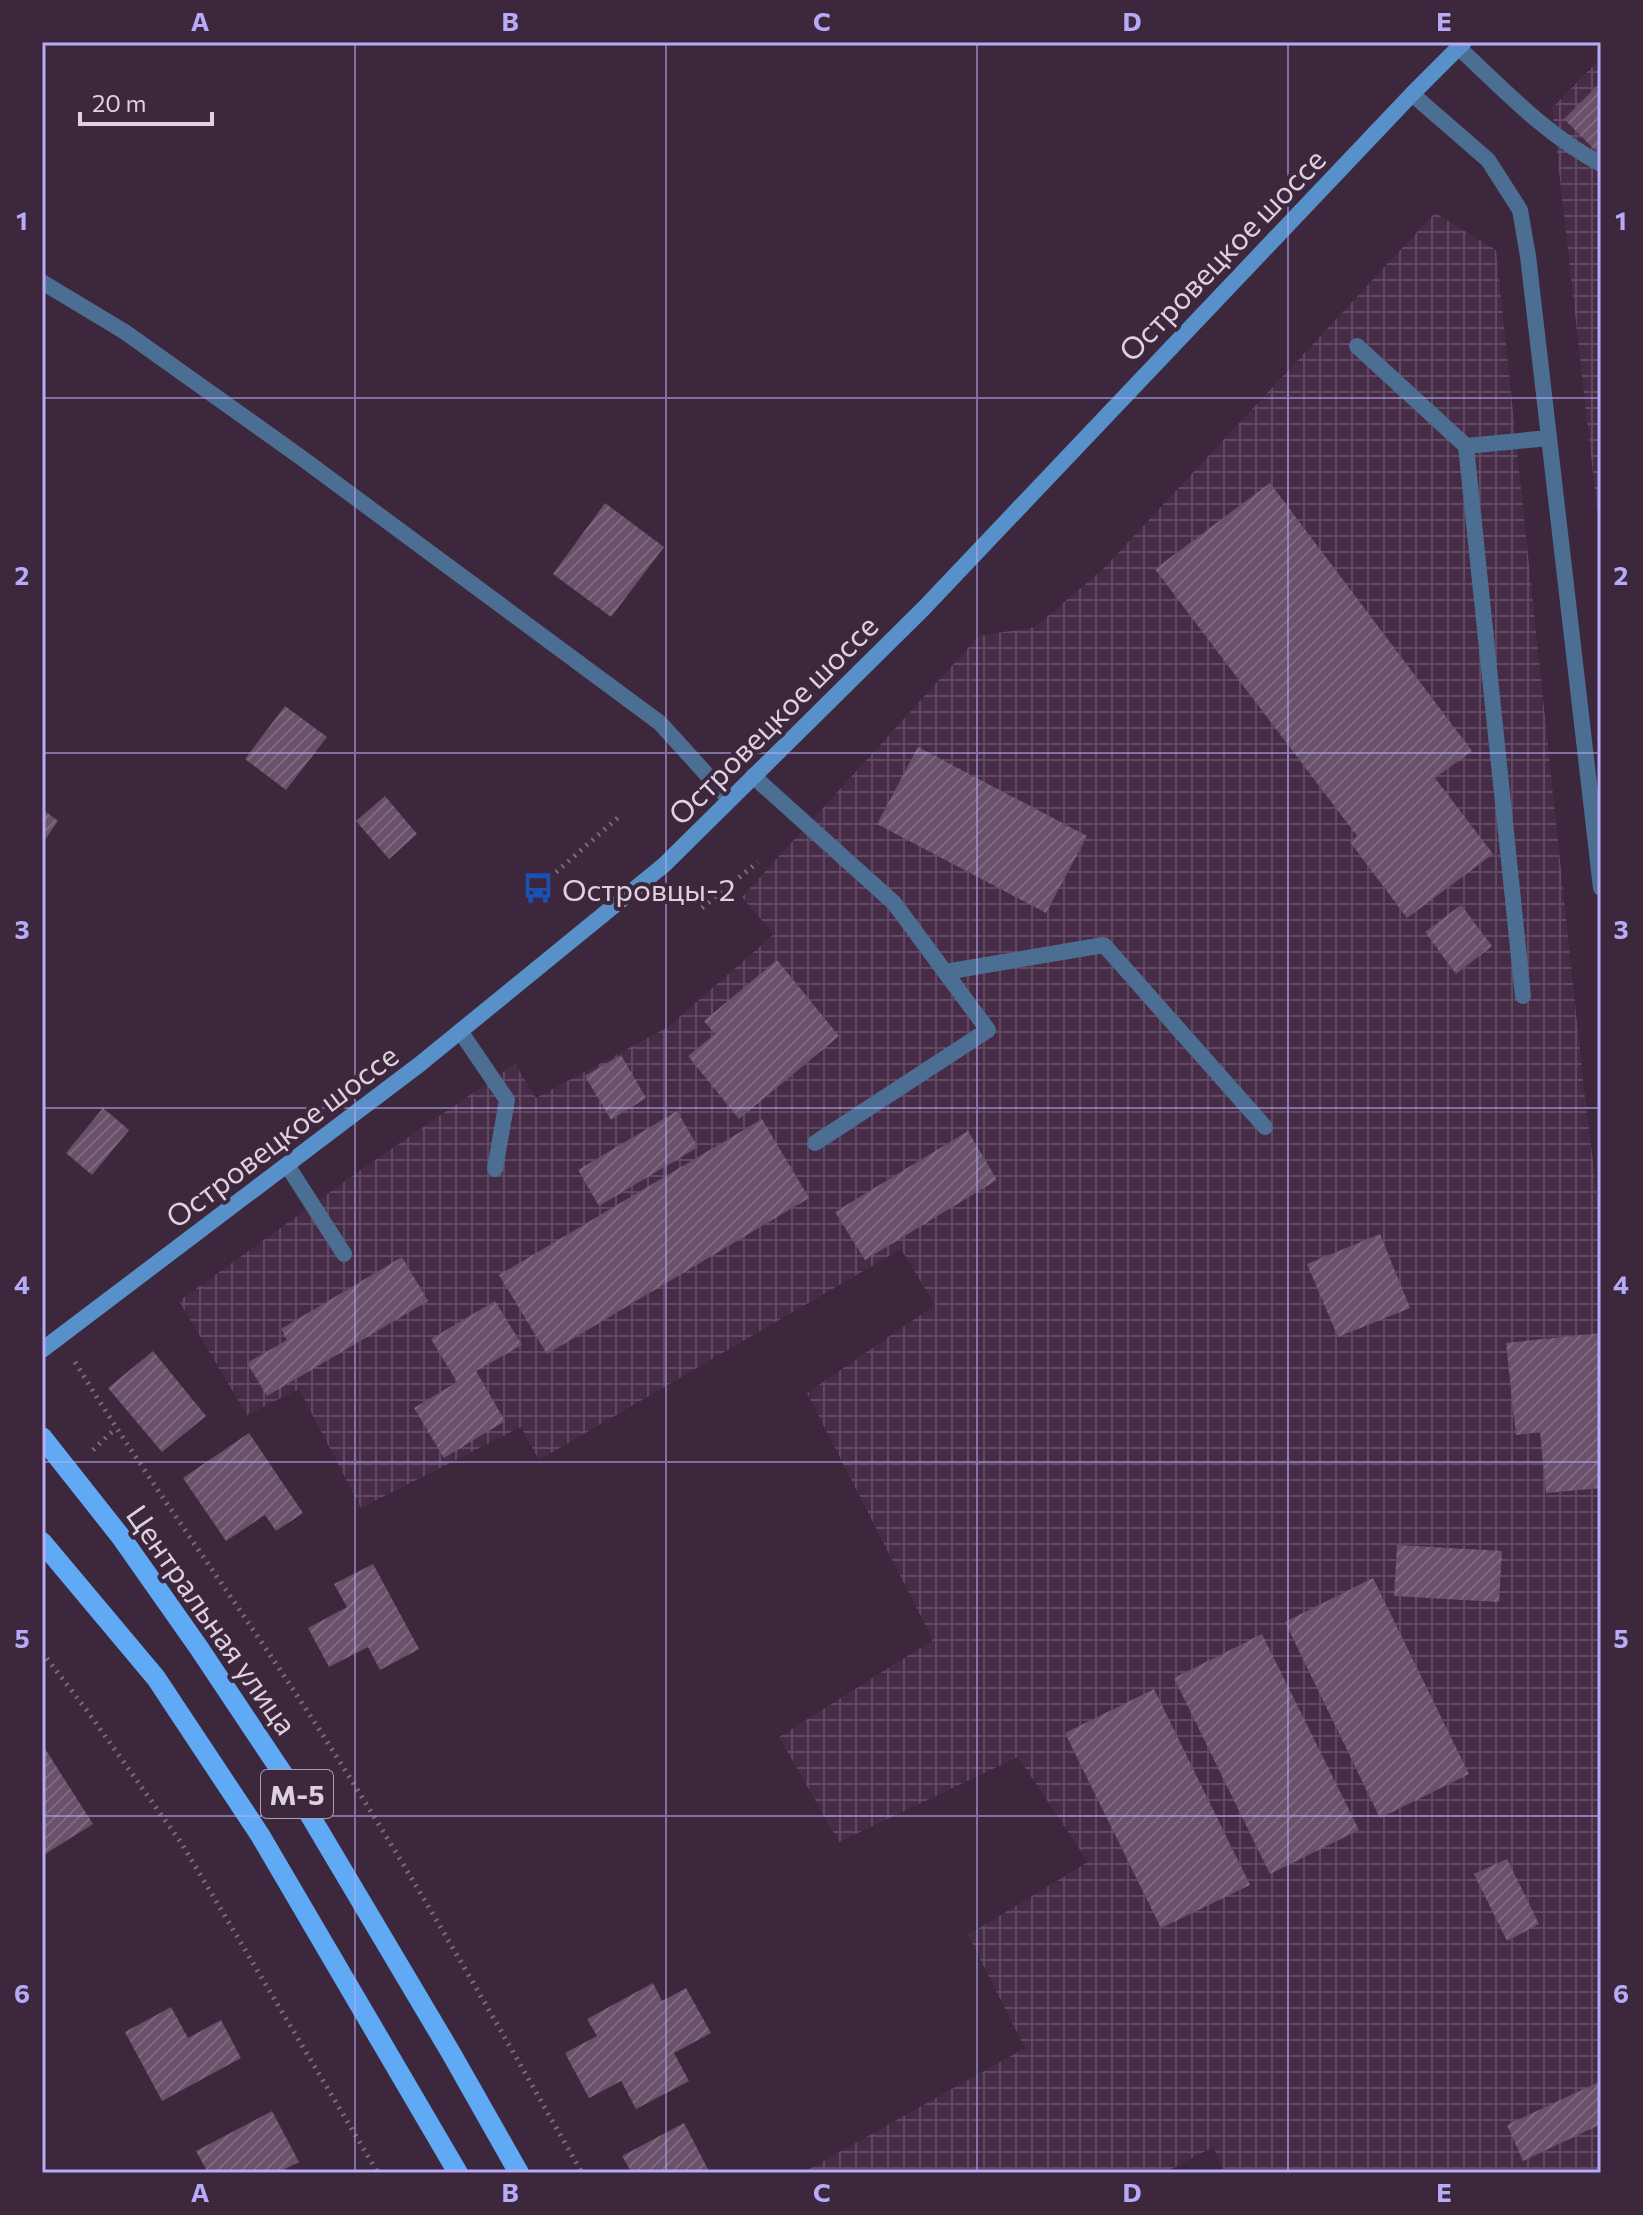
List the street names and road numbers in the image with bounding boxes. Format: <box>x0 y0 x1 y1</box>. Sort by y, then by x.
street label: Островецкое шоссе <box>1110 140 1332 368</box>
street label: Островецкое шоссе <box>659 606 885 832</box>
street label: Островецкое шоссе <box>158 1036 404 1234</box>
street label: Центральная улица <box>120 1497 306 1741</box>
road number: М-5 <box>261 1770 333 1818</box>

